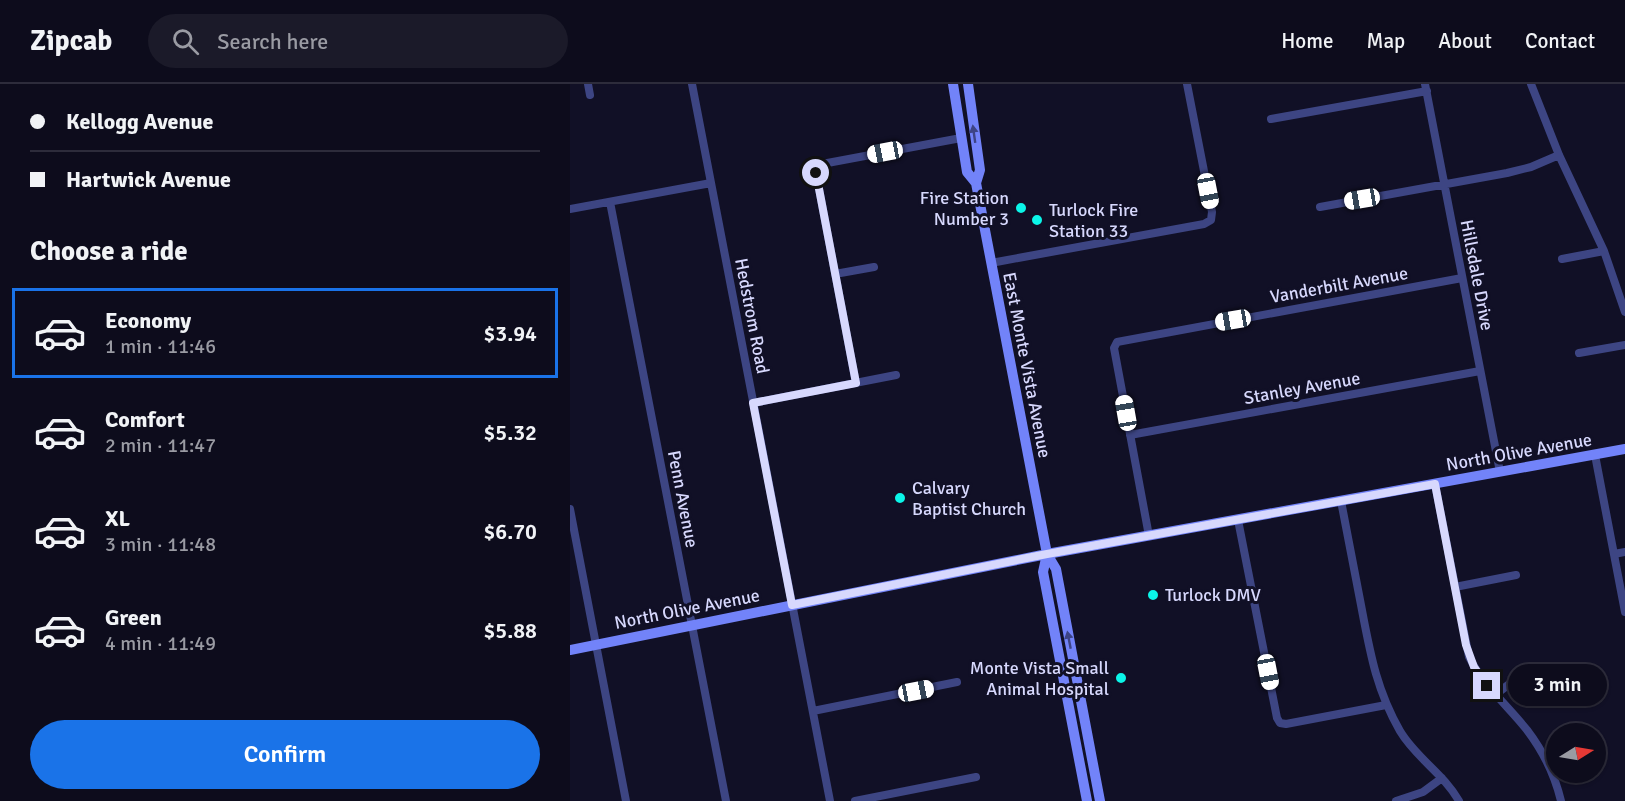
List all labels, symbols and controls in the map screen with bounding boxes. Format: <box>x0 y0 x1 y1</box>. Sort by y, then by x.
search box <box>148 14 568 68</box>
text: Zipcab <box>30 24 112 58</box>
icon: search <box>169 25 202 58</box>
text: Search here <box>217 28 328 55</box>
text: Home <box>1281 28 1334 54</box>
text: Map <box>1367 28 1405 54</box>
text: About <box>1438 28 1492 54</box>
text: Contact <box>1525 28 1595 54</box>
text: Kellogg Avenue <box>66 108 213 135</box>
one-way arrow <box>970 124 979 143</box>
car <box>866 140 904 164</box>
route start <box>802 159 829 186</box>
text: Hartwick Avenue <box>66 166 231 193</box>
car <box>1196 172 1220 210</box>
place label: Fire Station Number 3 <box>920 187 1009 230</box>
car <box>1343 187 1381 211</box>
place label: Turlock Fire Station 33 <box>1049 199 1138 242</box>
marker: Fire Station Number 3 <box>1014 201 1028 215</box>
marker: Turlock Fire Station 33 <box>1030 213 1044 227</box>
street label: Hillsdale Drive <box>1455 218 1499 332</box>
text: Choose a ride <box>30 235 188 268</box>
street label: Hedstrom Road <box>730 256 774 376</box>
street label: Vanderbilt Avenue <box>1268 262 1410 308</box>
street label: East Monte Vista Avenue <box>998 270 1056 460</box>
icon: car <box>33 306 87 360</box>
text: Economy <box>105 307 191 334</box>
car <box>1214 308 1252 332</box>
text: $3.94 <box>483 320 537 347</box>
text: 1 min · 11:46 <box>105 334 216 359</box>
street label: Stanley Avenue <box>1242 367 1362 409</box>
car <box>1114 394 1138 432</box>
icon: car <box>33 405 87 459</box>
text: Comfort <box>105 406 185 433</box>
text: $5.32 <box>483 419 537 446</box>
street label: North Olive Avenue <box>1444 428 1594 476</box>
text: 2 min · 11:47 <box>105 433 216 458</box>
street label: Penn Avenue <box>663 448 703 550</box>
place label: Calvary Baptist Church <box>912 477 1026 520</box>
marker: Calvary Baptist Church <box>893 491 907 505</box>
icon: car <box>33 504 87 558</box>
text: XL <box>105 505 130 532</box>
text: $6.70 <box>483 518 537 545</box>
text: 3 min · 11:48 <box>105 532 216 557</box>
street label: North Olive Avenue <box>612 584 762 634</box>
place label: Turlock DMV <box>1165 584 1262 606</box>
marker: Turlock DMV <box>1146 588 1160 602</box>
icon: car <box>33 603 87 657</box>
text: Green <box>105 604 162 631</box>
text: $5.88 <box>483 617 537 644</box>
text: 4 min · 11:49 <box>105 631 216 656</box>
one-way arrow <box>1065 631 1074 650</box>
car <box>1256 653 1280 691</box>
place label: Monte Vista Small Animal Hospital <box>970 657 1109 700</box>
callout: 3 min <box>1508 665 1607 707</box>
marker: Monte Vista Small Animal Hospital <box>1114 671 1128 685</box>
route end <box>1473 672 1500 699</box>
text: 3 min <box>1534 672 1581 697</box>
car <box>897 679 935 703</box>
button: Confirm <box>30 720 540 789</box>
north arrow <box>1546 723 1606 783</box>
map controls <box>1546 723 1606 783</box>

